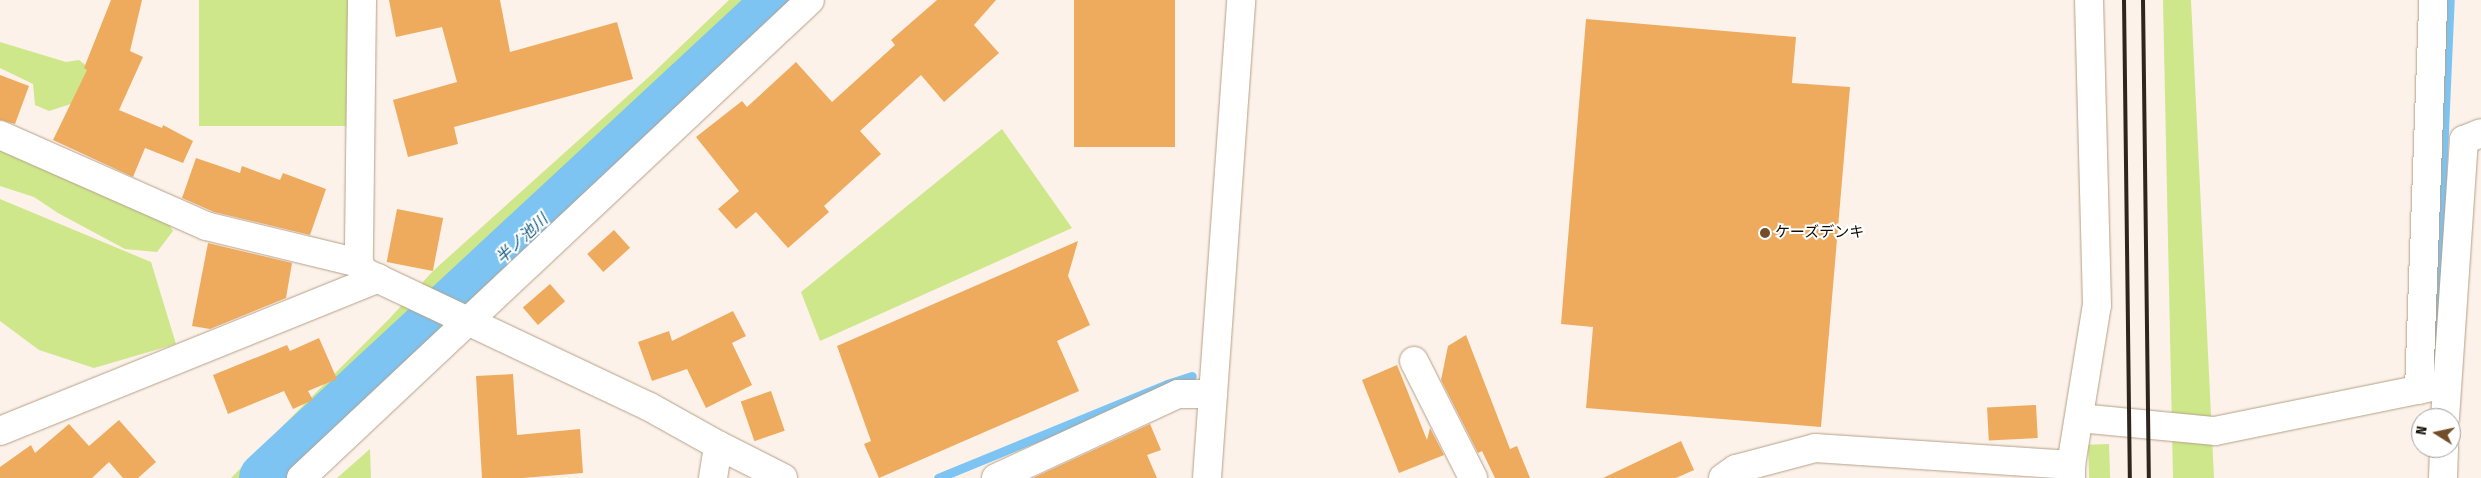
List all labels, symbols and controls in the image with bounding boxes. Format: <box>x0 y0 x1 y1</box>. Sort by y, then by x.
water label: 半ノ池川 <box>492 210 552 268</box>
place label: ケーズデンキ <box>1775 224 1865 242</box>
marker: ケーズデンキ <box>1759 227 1771 239</box>
north arrow <box>2411 408 2461 458</box>
text: N <box>2413 425 2431 436</box>

